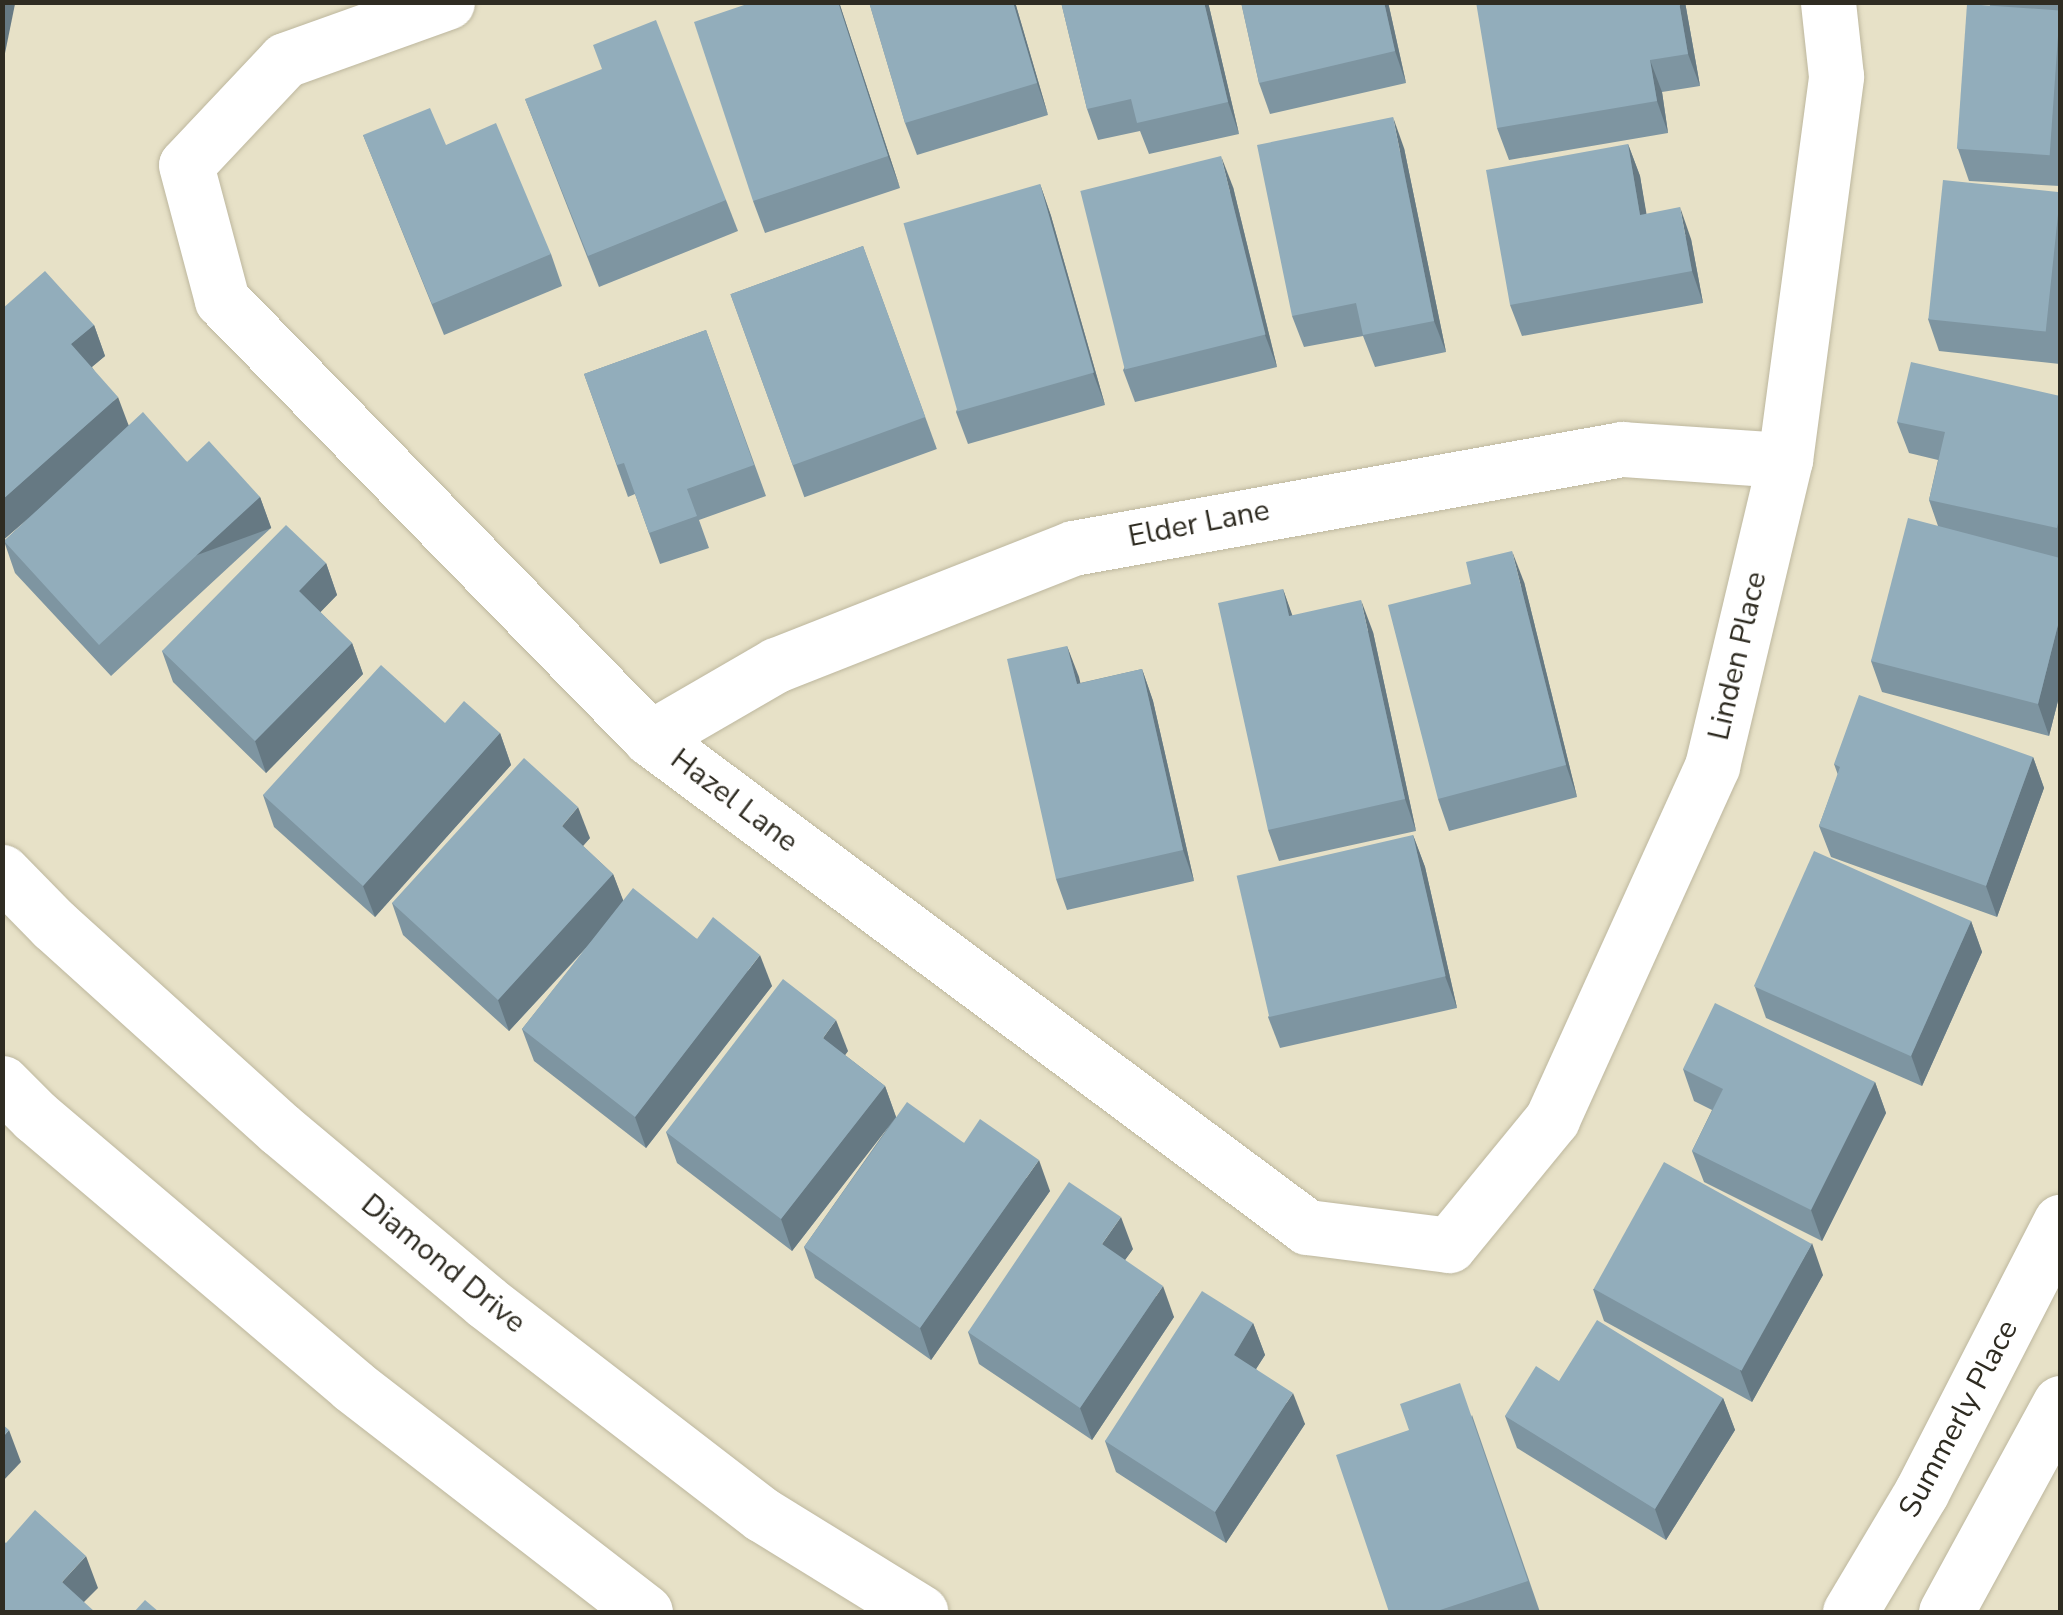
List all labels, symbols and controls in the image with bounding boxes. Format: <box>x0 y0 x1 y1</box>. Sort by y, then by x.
street label: Elder Lane <box>1125 493 1273 555</box>
street label: Linden Place <box>1701 568 1775 744</box>
street label: Hazel Lane <box>663 741 805 861</box>
street label: Diamond Drive <box>354 1187 532 1341</box>
street label: Summerly Place <box>1892 1314 2026 1524</box>

